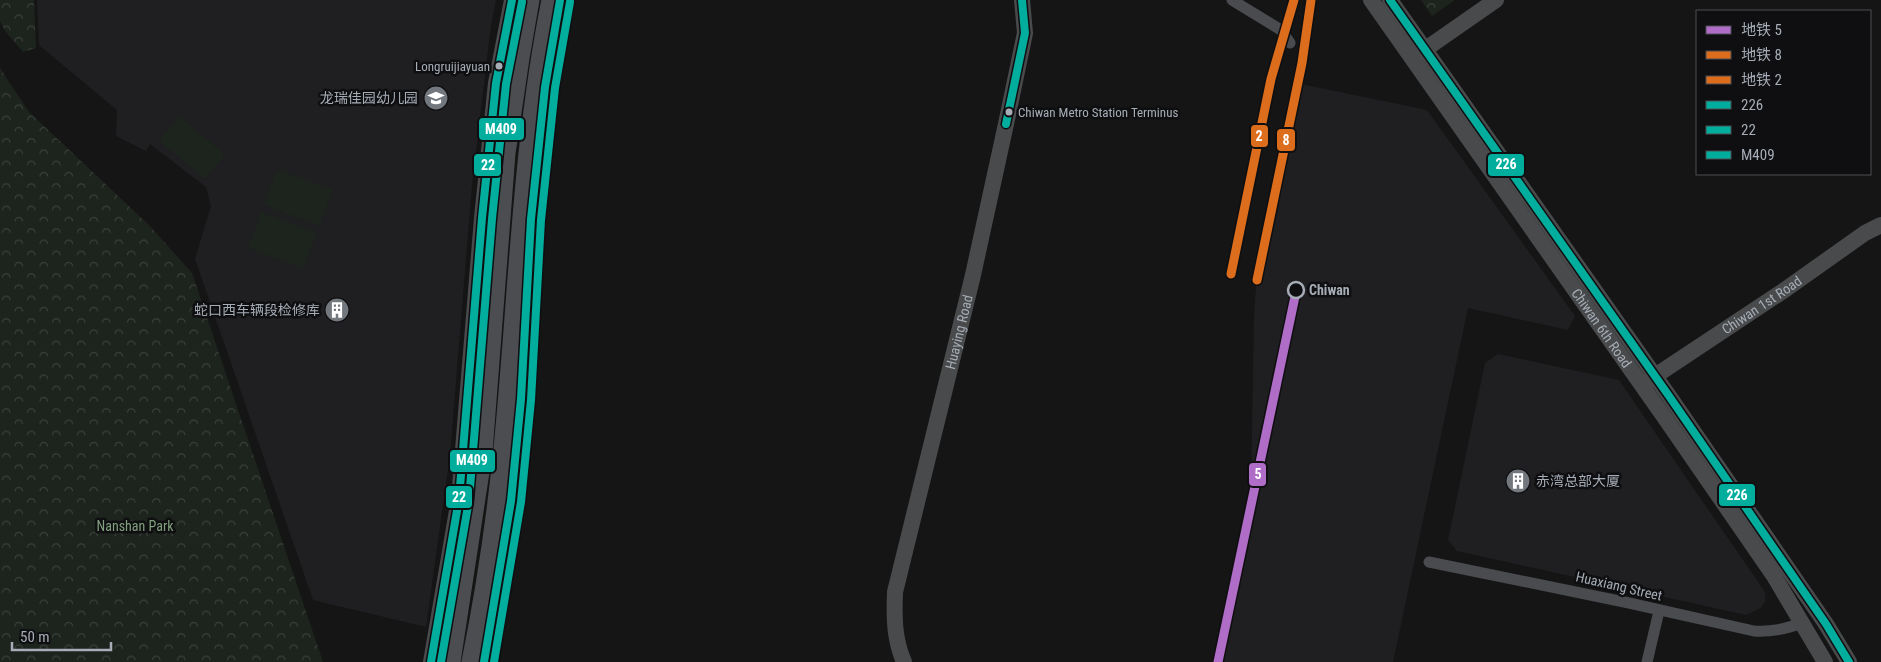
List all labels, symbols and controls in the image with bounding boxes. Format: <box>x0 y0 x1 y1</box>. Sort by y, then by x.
legend <box>1696 10 1871 175</box>
text: 地铁 5 <box>1741 21 1782 39</box>
text: 地铁 8 <box>1741 46 1782 64</box>
place label: Longruijiayuan <box>415 59 490 74</box>
marker: Longruijiayuan <box>494 61 504 71</box>
text: 地铁 2 <box>1741 71 1782 89</box>
school or university icon: 龙瑞佳园幼儿园 <box>423 85 449 111</box>
place label: 龙瑞佳园幼儿园 <box>320 90 418 106</box>
text: 226 <box>1741 96 1763 114</box>
place label: Chiwan Metro Station Terminus <box>1018 105 1178 120</box>
marker: Chiwan Metro Station Terminus <box>1004 107 1014 117</box>
line badge: M409 <box>478 117 525 141</box>
text: M409 <box>485 121 517 137</box>
text: 22 <box>1741 121 1756 139</box>
line badge: 2 <box>1250 124 1269 148</box>
text: 2 <box>1255 128 1263 144</box>
line badge: 8 <box>1276 128 1296 152</box>
text: 8 <box>1282 132 1290 148</box>
text: M409 <box>1741 146 1775 164</box>
line badge: 22 <box>473 153 502 177</box>
line badge: 226 <box>1487 153 1525 177</box>
text: 226 <box>1495 156 1517 172</box>
text: 22 <box>481 157 495 173</box>
street label: Chiwan 1st Road <box>1719 273 1805 337</box>
marker: Chiwan <box>1287 281 1305 299</box>
place label: Chiwan <box>1309 282 1350 298</box>
street label: Chiwan 6th Road <box>1568 285 1635 371</box>
street label: Huaying Road <box>942 293 976 371</box>
building icon: 蛇口西车辆段检修库 <box>324 297 350 323</box>
place label: 蛇口西车辆段检修库 <box>194 302 320 318</box>
line badge: M409 <box>449 449 496 473</box>
text: M409 <box>456 452 488 468</box>
line badge: 5 <box>1248 462 1267 487</box>
text: 5 <box>1254 466 1262 482</box>
building icon: 赤湾总部大厦 <box>1505 468 1531 494</box>
place label: 赤湾总部大厦 <box>1536 473 1620 489</box>
line badge: 226 <box>1718 483 1756 507</box>
line badge: 22 <box>445 485 473 509</box>
text: 226 <box>1726 487 1748 503</box>
text: 22 <box>452 489 466 505</box>
park label: Nanshan Park <box>97 518 174 534</box>
street label: Huaxiang Street <box>1574 568 1664 604</box>
scale bar <box>12 620 111 652</box>
text: 50 m <box>20 628 50 646</box>

